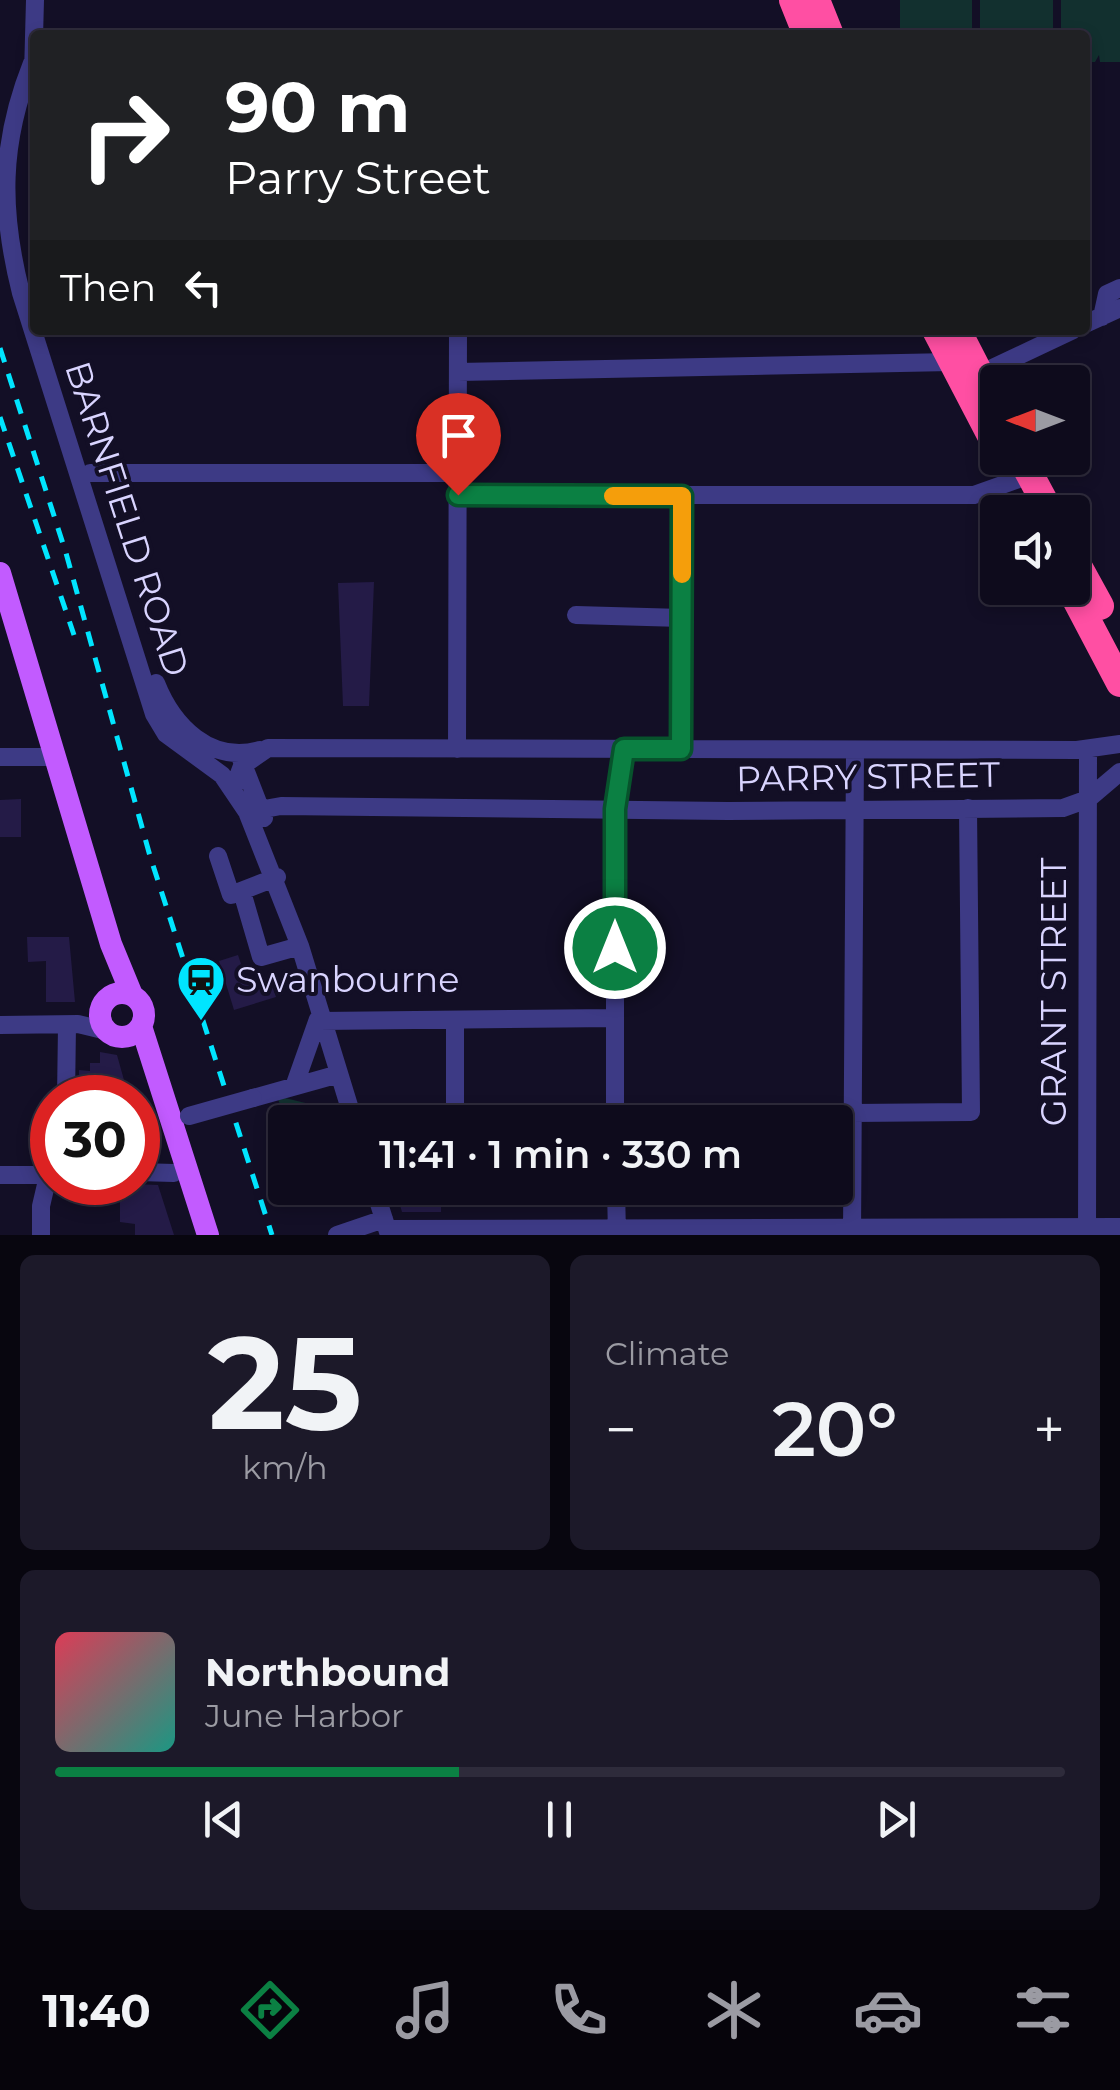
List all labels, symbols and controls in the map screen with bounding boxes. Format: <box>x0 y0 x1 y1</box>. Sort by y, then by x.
text: 90 m <box>225 64 410 150</box>
icon: right <box>60 70 190 200</box>
text: Parry Street <box>225 150 491 205</box>
icon: left <box>176 260 231 315</box>
text: Then <box>60 264 156 311</box>
street label: BARNFIELD ROAD <box>56 356 199 682</box>
north arrow <box>980 365 1090 475</box>
map controls <box>980 365 1090 605</box>
pin <box>416 393 501 496</box>
icon: arrive <box>431 408 486 463</box>
button: sound <box>980 495 1090 605</box>
street label: PARRY STREET <box>736 753 1000 800</box>
street label: GRANT STREET <box>1032 858 1075 1126</box>
position arrow <box>563 896 667 1000</box>
station icon: Swanbourne <box>175 954 227 1022</box>
place label: Swanbourne <box>236 958 459 1001</box>
speed limit sign: 30 <box>30 1075 160 1205</box>
text: 11:41 · 1 min · 330 m <box>379 1131 742 1178</box>
text: 25 <box>208 1303 362 1462</box>
text: Climate <box>605 1334 729 1373</box>
text: 20° <box>772 1383 898 1475</box>
text: − <box>605 1396 637 1463</box>
text: + <box>1033 1396 1065 1463</box>
text: km/h <box>242 1448 328 1487</box>
text: Northbound <box>205 1649 450 1696</box>
text: June Harbor <box>205 1696 404 1735</box>
icon: previous <box>196 1792 251 1847</box>
icon: pause <box>532 1792 587 1847</box>
icon: next <box>869 1792 924 1847</box>
icon: directions <box>235 1975 305 2045</box>
icon: music <box>390 1975 460 2045</box>
icon: phone <box>544 1975 614 2045</box>
icon: climate <box>699 1975 769 2045</box>
icon: car <box>853 1975 923 2045</box>
icon: filters <box>1008 1975 1078 2045</box>
text: 11:40 <box>42 1983 151 2038</box>

